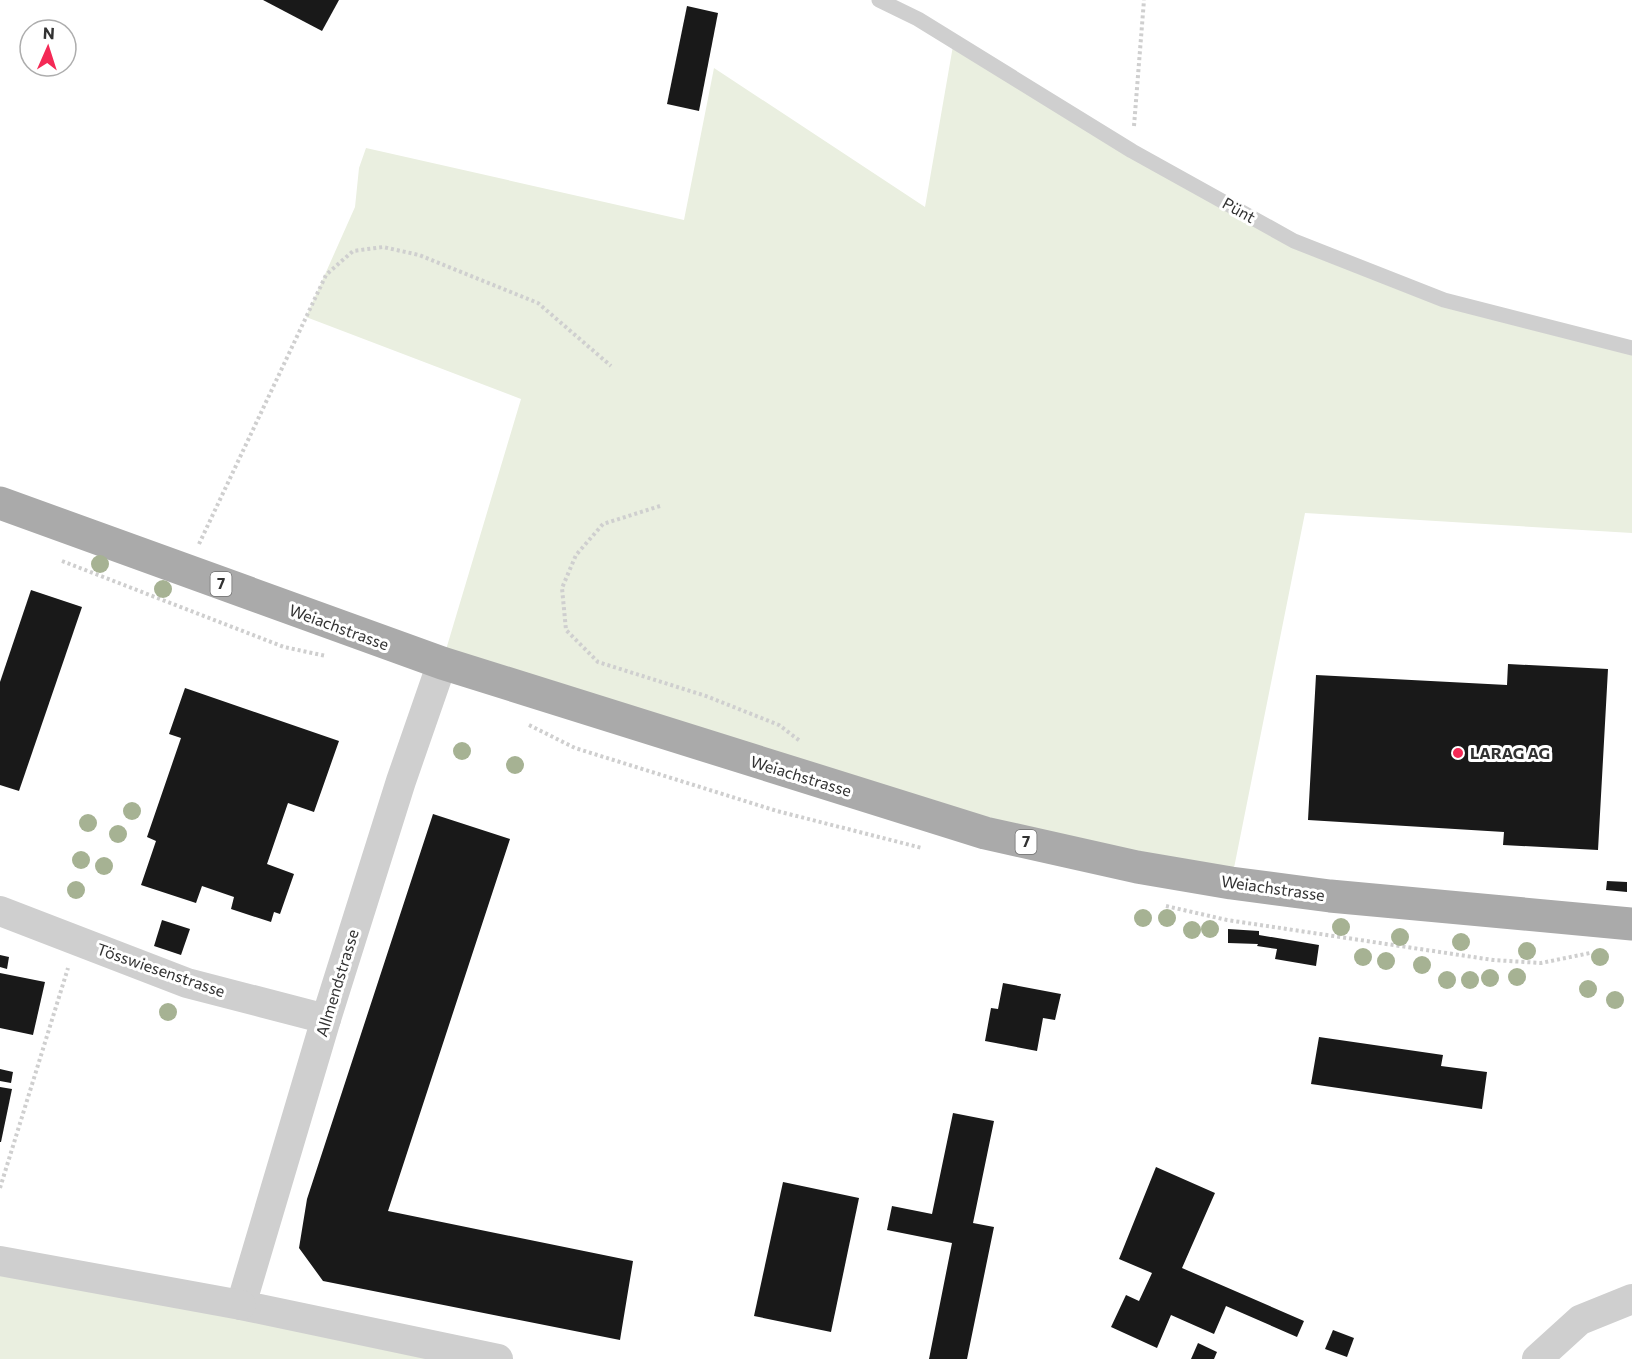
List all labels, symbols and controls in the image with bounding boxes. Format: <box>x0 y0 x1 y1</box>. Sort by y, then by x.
north arrow <box>18 18 78 78</box>
text: N <box>42 23 55 42</box>
street label: Pünt <box>1219 193 1259 226</box>
road number: 7 <box>210 572 232 596</box>
street label: Weiachstrasse <box>287 600 392 653</box>
place label: LARAG AG <box>1470 743 1550 762</box>
marker: LARAG AG <box>1451 746 1465 760</box>
street label: Weiachstrasse <box>748 751 854 800</box>
road number: 7 <box>1016 830 1036 854</box>
street label: Weiachstrasse <box>1220 871 1326 904</box>
street label: Allmendstrasse <box>311 927 362 1039</box>
street label: Tösswiesenstrasse <box>95 939 228 1000</box>

